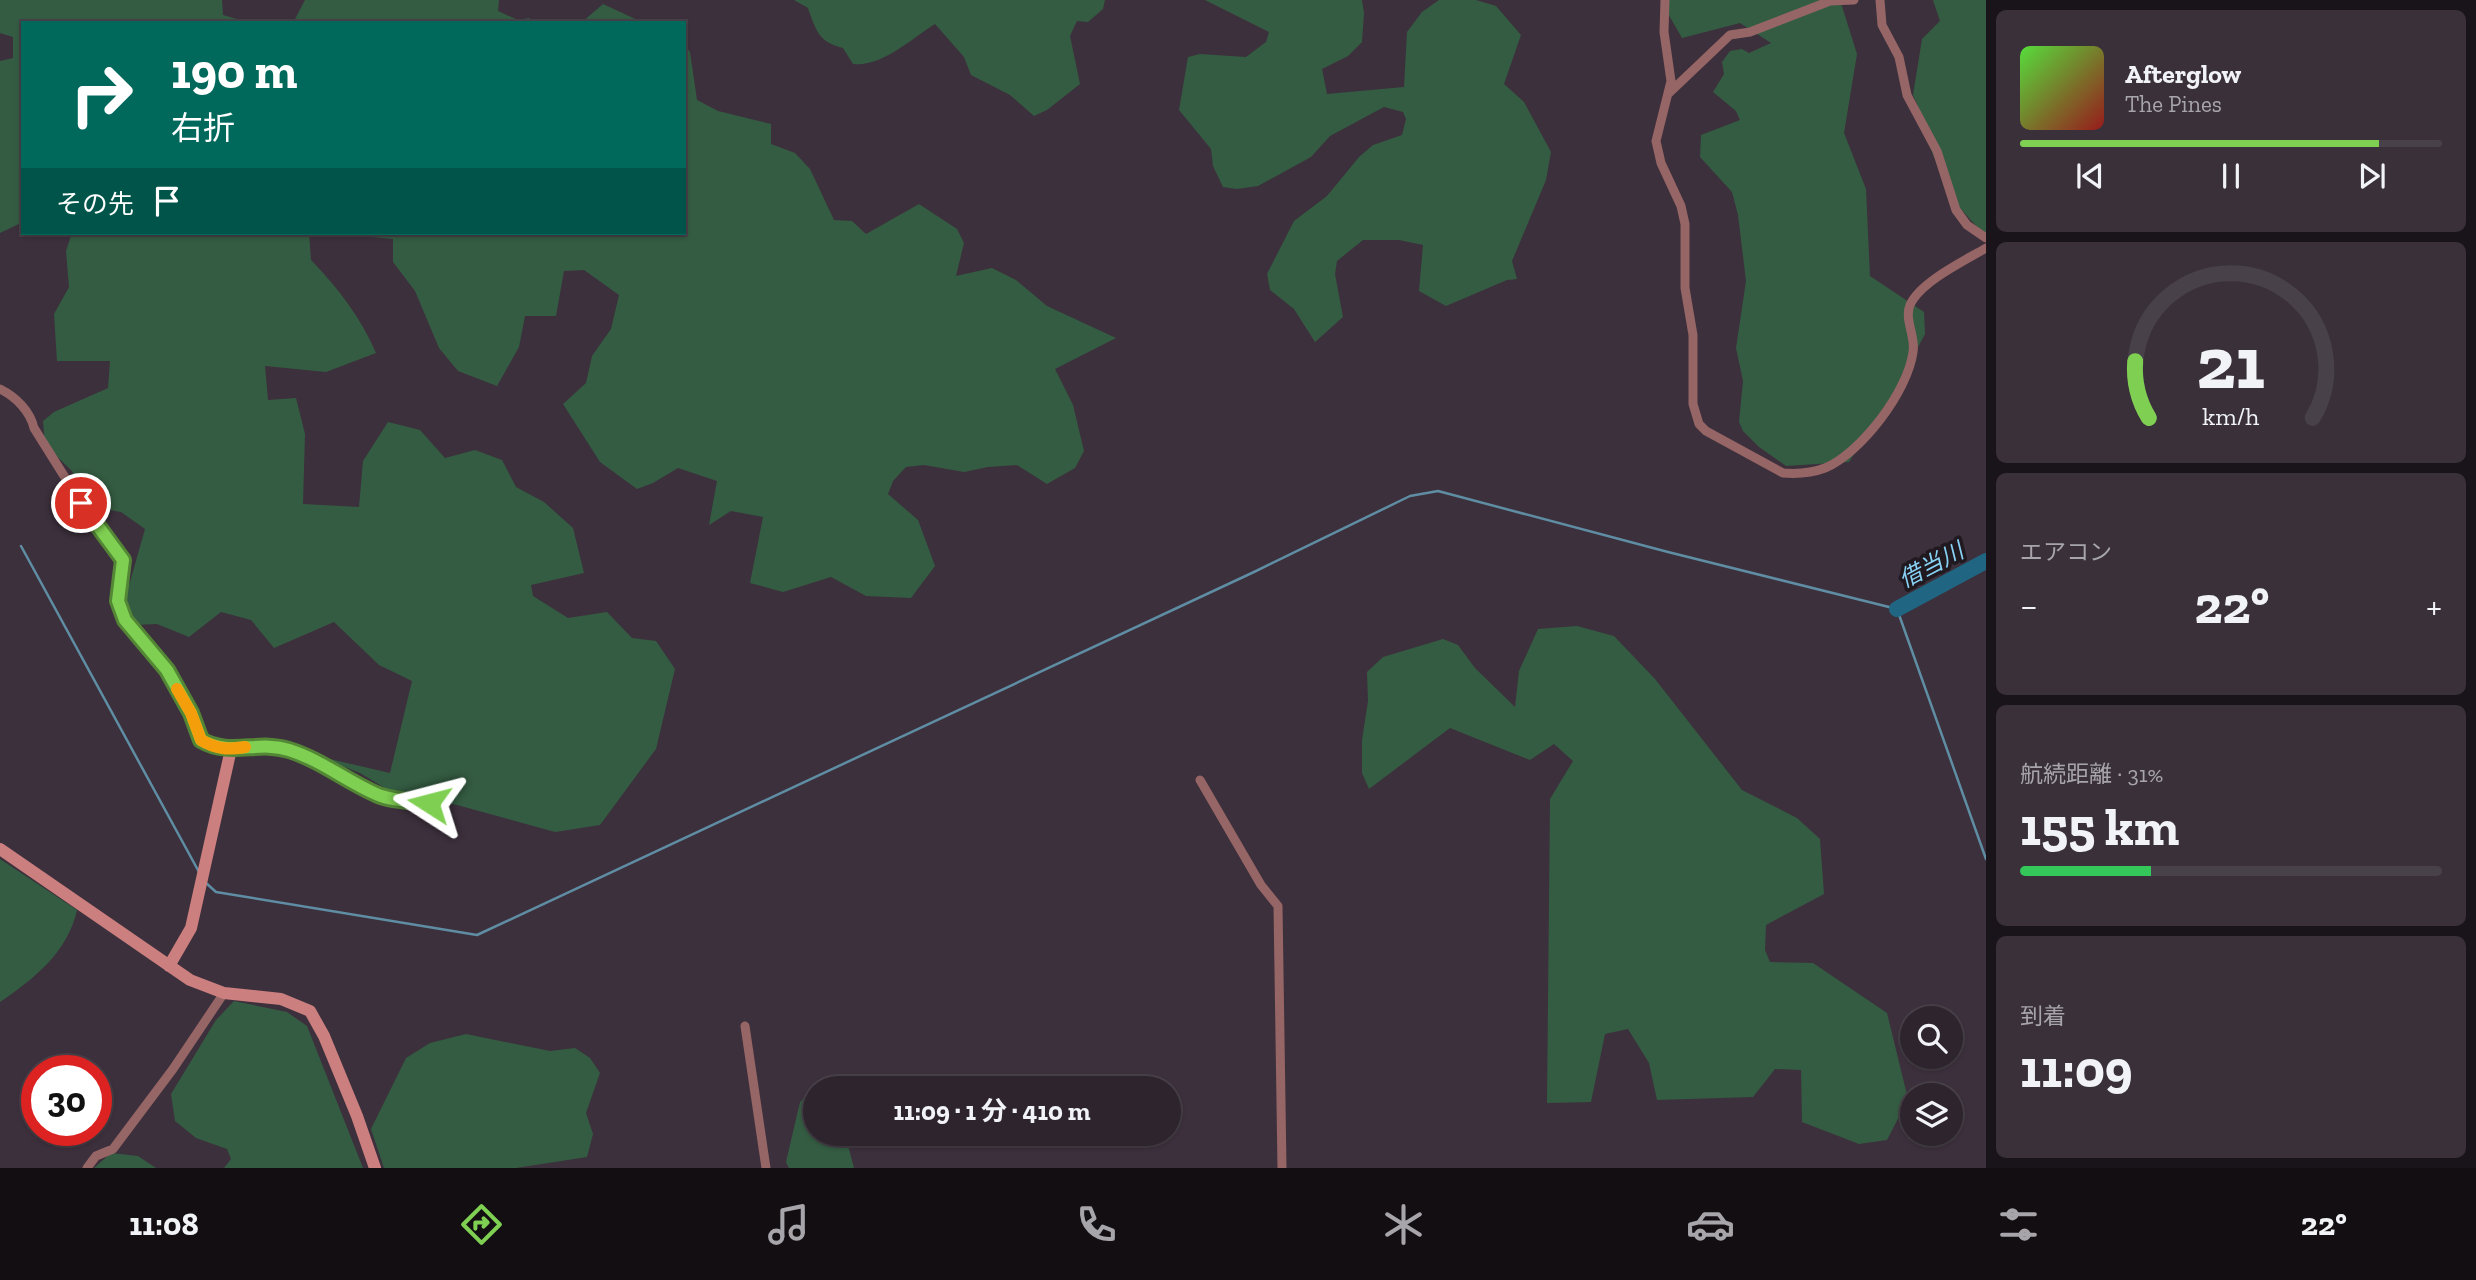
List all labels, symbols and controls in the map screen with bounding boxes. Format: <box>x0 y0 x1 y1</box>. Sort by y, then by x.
text: 190 m <box>171 42 297 101</box>
icon: right <box>56 49 147 140</box>
text: Afterglow <box>2125 58 2241 90</box>
text: The Pines <box>2125 90 2222 118</box>
text: 右折 <box>171 109 235 147</box>
icon: previous <box>2071 157 2109 195</box>
icon: pause <box>2212 157 2250 195</box>
icon: next <box>2353 157 2391 195</box>
icon: arrive <box>148 182 186 220</box>
text: その先 <box>56 188 134 220</box>
text: 21 <box>2197 320 2265 408</box>
text: km/h <box>2202 401 2260 431</box>
pin <box>51 473 111 533</box>
icon: arrive <box>62 484 100 522</box>
water label: 借当川 <box>1894 535 1971 594</box>
text: エアコン <box>2020 538 2112 566</box>
text: 22° <box>2195 574 2269 636</box>
text: − <box>2020 583 2038 629</box>
text: + <box>2426 583 2442 629</box>
text: 航続距離 · 31% <box>2020 760 2163 788</box>
position arrow <box>392 766 466 840</box>
text: 155 km <box>2020 796 2179 858</box>
text: 到着 <box>2020 1002 2066 1030</box>
map controls <box>1900 1006 1963 1146</box>
button: search <box>1900 1006 1963 1069</box>
text: 11:09 <box>2020 1038 2133 1100</box>
speed limit sign: 30 <box>21 1055 112 1146</box>
button: layers <box>1900 1083 1963 1146</box>
text: 11:09 · 1 分 · 410 m <box>893 1095 1091 1127</box>
icon: directions <box>457 1200 506 1249</box>
icon: music <box>764 1200 813 1249</box>
icon: phone <box>1072 1200 1121 1249</box>
icon: climate <box>1379 1200 1428 1249</box>
icon: car <box>1686 1200 1735 1249</box>
icon: filters <box>1994 1200 2043 1249</box>
text: 11:08 <box>129 1205 199 1243</box>
text: 22° <box>2301 1205 2347 1243</box>

